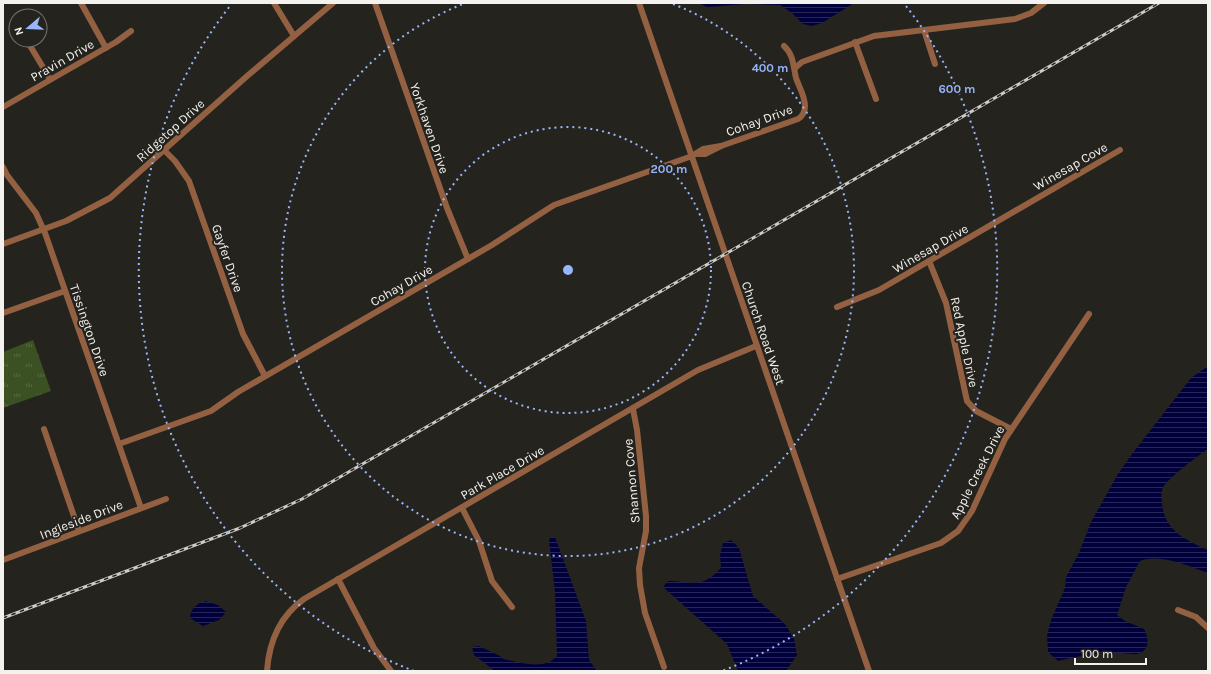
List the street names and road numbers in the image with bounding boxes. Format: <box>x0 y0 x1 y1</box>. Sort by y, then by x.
street label: Pravin Drive <box>28 36 97 85</box>
street label: Yorkhaven Drive <box>407 81 452 176</box>
street label: Ridgetop Drive <box>133 96 208 165</box>
street label: Cohay Drive <box>724 101 795 139</box>
street label: Winesap Cove <box>1031 139 1110 194</box>
street label: Winesap Drive <box>890 221 971 276</box>
street label: Gayfer Drive <box>209 222 246 294</box>
street label: Cohay Drive <box>367 261 435 309</box>
street label: Church Road West <box>739 279 788 387</box>
street label: Tissington Drive <box>67 282 112 378</box>
street label: Red Apple Drive <box>948 296 981 389</box>
street label: Apple Creek Drive <box>947 423 1008 521</box>
street label: Shannon Cove <box>620 438 643 524</box>
street label: Park Place Drive <box>458 442 547 503</box>
street label: Ingleside Drive <box>38 497 125 542</box>

